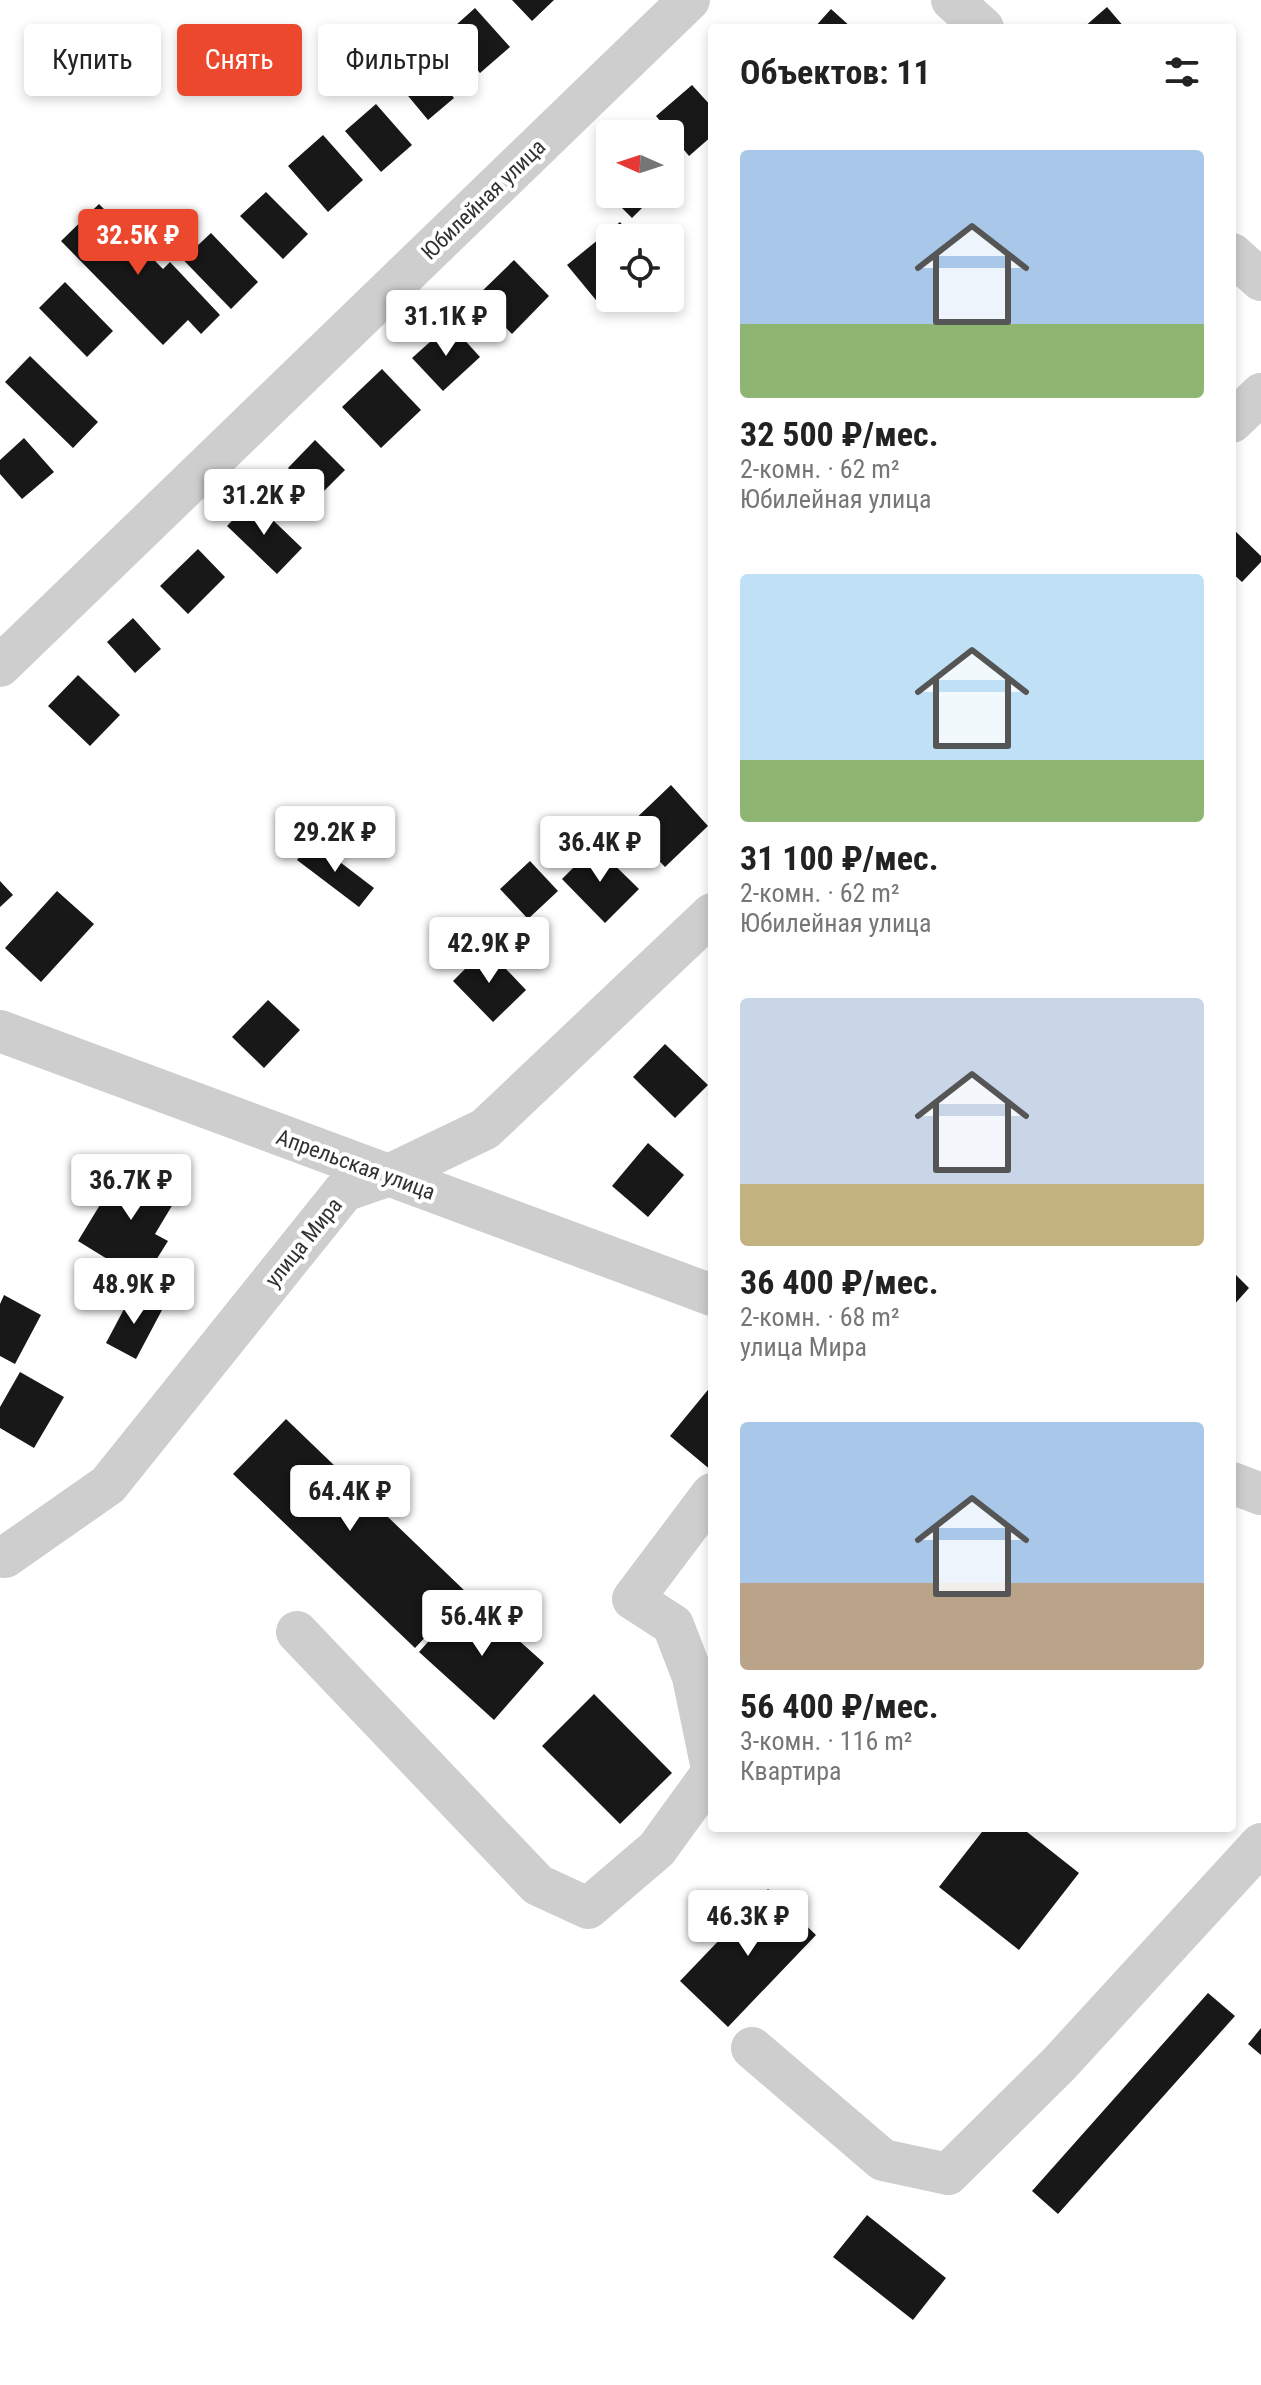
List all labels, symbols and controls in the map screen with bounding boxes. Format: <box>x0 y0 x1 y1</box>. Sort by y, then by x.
chip: Купить <box>24 24 161 96</box>
chip: Снять <box>177 24 302 96</box>
chip: Фильтры <box>318 24 478 96</box>
icon: filters <box>1160 50 1204 94</box>
text: Объектов: 11 <box>740 52 931 92</box>
north arrow <box>596 120 684 208</box>
map controls <box>596 120 684 312</box>
street label: Юбилейная улица <box>416 134 550 265</box>
icon: home <box>900 202 1044 346</box>
pin: 32.5K ₽ <box>64 209 212 277</box>
text: 32.5K ₽ <box>96 220 180 250</box>
button: locate <box>596 224 684 312</box>
pin: 31.1K ₽ <box>372 290 520 358</box>
text: 31.1K ₽ <box>404 301 488 331</box>
text: 32 500 ₽/мес. <box>740 414 939 454</box>
text: 2-комн. · 62 m² <box>740 454 900 484</box>
pin: 31.2K ₽ <box>190 469 338 537</box>
text: 31.2K ₽ <box>222 480 306 510</box>
text: Юбилейная улица <box>740 484 931 514</box>
icon: home <box>900 626 1044 770</box>
pin: 29.2K ₽ <box>261 806 409 874</box>
pin: 36.4K ₽ <box>526 816 674 884</box>
text: 29.2K ₽ <box>293 817 377 847</box>
text: 36.4K ₽ <box>558 827 642 857</box>
text: 31 100 ₽/мес. <box>740 838 939 878</box>
text: 2-комн. · 62 m² <box>740 878 900 908</box>
text: Юбилейная улица <box>740 908 931 938</box>
pin: 42.9K ₽ <box>415 917 563 985</box>
text: 42.9K ₽ <box>447 928 531 958</box>
icon: home <box>900 1050 1044 1194</box>
street label: Апрельская улица <box>273 1124 439 1205</box>
pin: 36.7K ₽ <box>57 1154 205 1222</box>
text: 36.7K ₽ <box>89 1165 173 1195</box>
street label: улица Мира <box>260 1193 347 1292</box>
pin: 48.9K ₽ <box>60 1258 208 1326</box>
text: 36 400 ₽/мес. <box>740 1262 939 1302</box>
text: 48.9K ₽ <box>92 1269 176 1299</box>
text: 2-комн. · 68 m² <box>740 1302 900 1332</box>
text: улица Мира <box>740 1332 867 1362</box>
pin: 64.4K ₽ <box>276 1465 424 1533</box>
icon: home <box>900 1474 1044 1618</box>
text: 64.4K ₽ <box>308 1476 392 1506</box>
pin: 56.4K ₽ <box>408 1590 556 1658</box>
text: 56.4K ₽ <box>440 1601 524 1631</box>
text: 56 400 ₽/мес. <box>740 1686 939 1726</box>
text: 3-комн. · 116 m² <box>740 1726 912 1756</box>
text: Квартира <box>740 1756 842 1786</box>
pin: 46.3K ₽ <box>674 1890 822 1958</box>
text: 46.3K ₽ <box>706 1901 790 1931</box>

